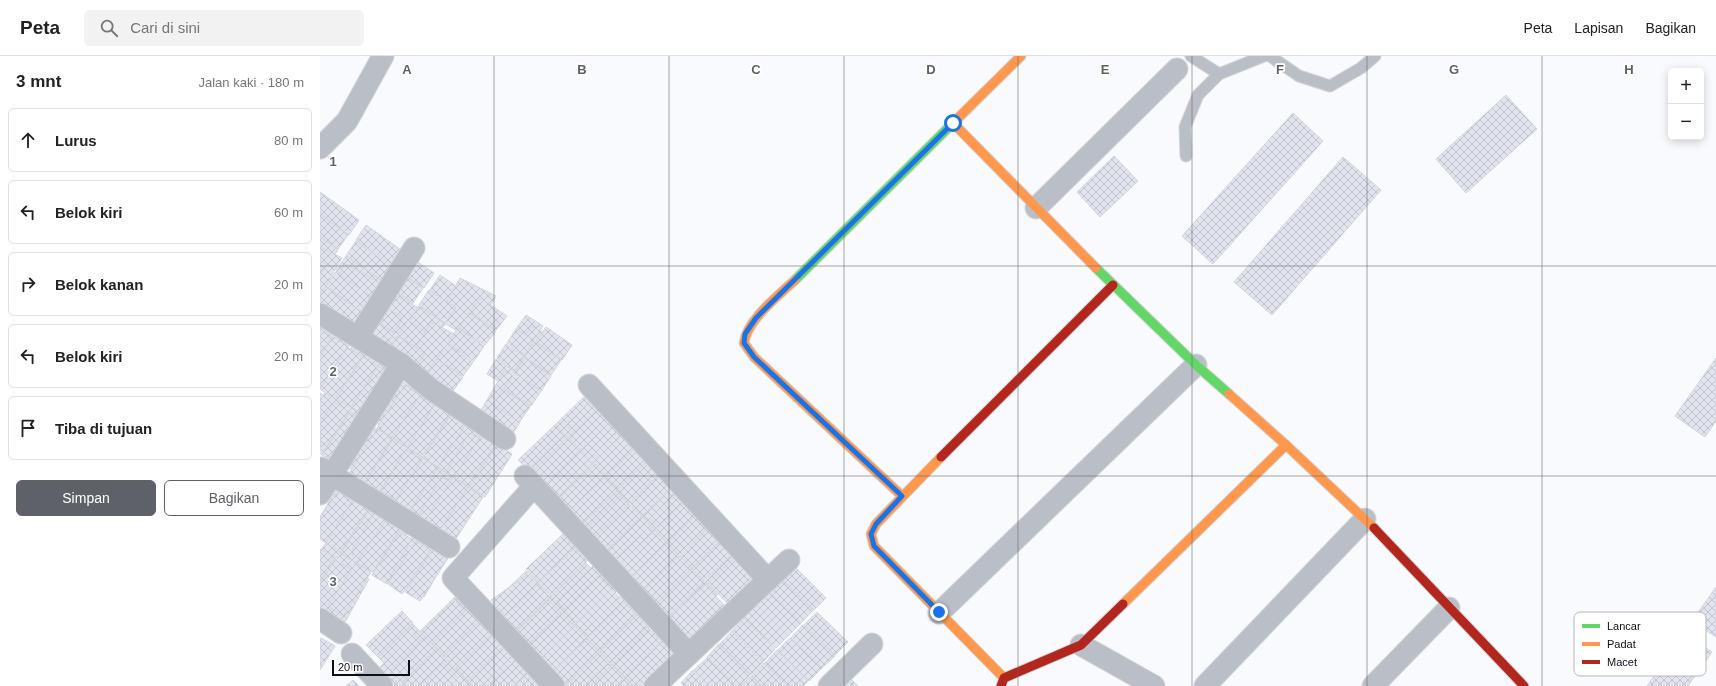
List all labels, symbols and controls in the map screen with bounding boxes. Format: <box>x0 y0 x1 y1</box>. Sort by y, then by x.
search box <box>84 10 364 46</box>
text: Peta <box>20 17 60 38</box>
icon: search <box>98 17 120 39</box>
text: Cari di sini <box>130 19 200 36</box>
text: Peta <box>1524 20 1552 36</box>
text: Lapisan <box>1574 20 1623 36</box>
text: Bagikan <box>1645 20 1696 36</box>
text: A <box>402 62 412 77</box>
text: B <box>577 62 587 77</box>
text: C <box>751 62 761 77</box>
text: D <box>926 62 936 77</box>
text: E <box>1101 62 1110 77</box>
text: F <box>1276 62 1284 77</box>
text: G <box>1449 62 1459 77</box>
text: H <box>1624 62 1634 77</box>
map controls <box>1668 68 1704 140</box>
button: + <box>1668 68 1704 104</box>
text: 3 mnt <box>16 72 61 91</box>
text: Jalan kaki · 180 m <box>199 75 304 90</box>
button: − <box>1668 104 1704 140</box>
route start <box>944 114 962 132</box>
icon: ahead <box>17 129 39 151</box>
text: Lurus <box>55 132 97 149</box>
text: 80 m <box>274 133 303 148</box>
text: 1 <box>329 154 337 169</box>
icon: left <box>17 201 39 223</box>
text: Belok kiri <box>55 204 123 221</box>
text: 60 m <box>274 205 303 220</box>
icon: right <box>17 273 39 295</box>
text: Belok kanan <box>55 276 143 293</box>
text: 20 m <box>274 277 303 292</box>
icon: left <box>17 345 39 367</box>
text: Belok kiri <box>55 348 123 365</box>
text: 20 m <box>274 349 303 364</box>
text: 2 <box>329 364 337 379</box>
icon: arrive <box>17 417 39 439</box>
text: Tiba di tujuan <box>55 420 152 437</box>
button: Simpan <box>16 480 156 516</box>
button: Bagikan <box>164 480 304 516</box>
text: 3 <box>329 574 337 589</box>
route end <box>930 603 948 621</box>
legend <box>1574 612 1706 676</box>
text: Lancar <box>1607 620 1641 632</box>
text: Padat <box>1607 638 1636 650</box>
text: Macet <box>1607 656 1637 668</box>
scale bar <box>332 658 410 677</box>
text: 20 m <box>338 661 362 673</box>

